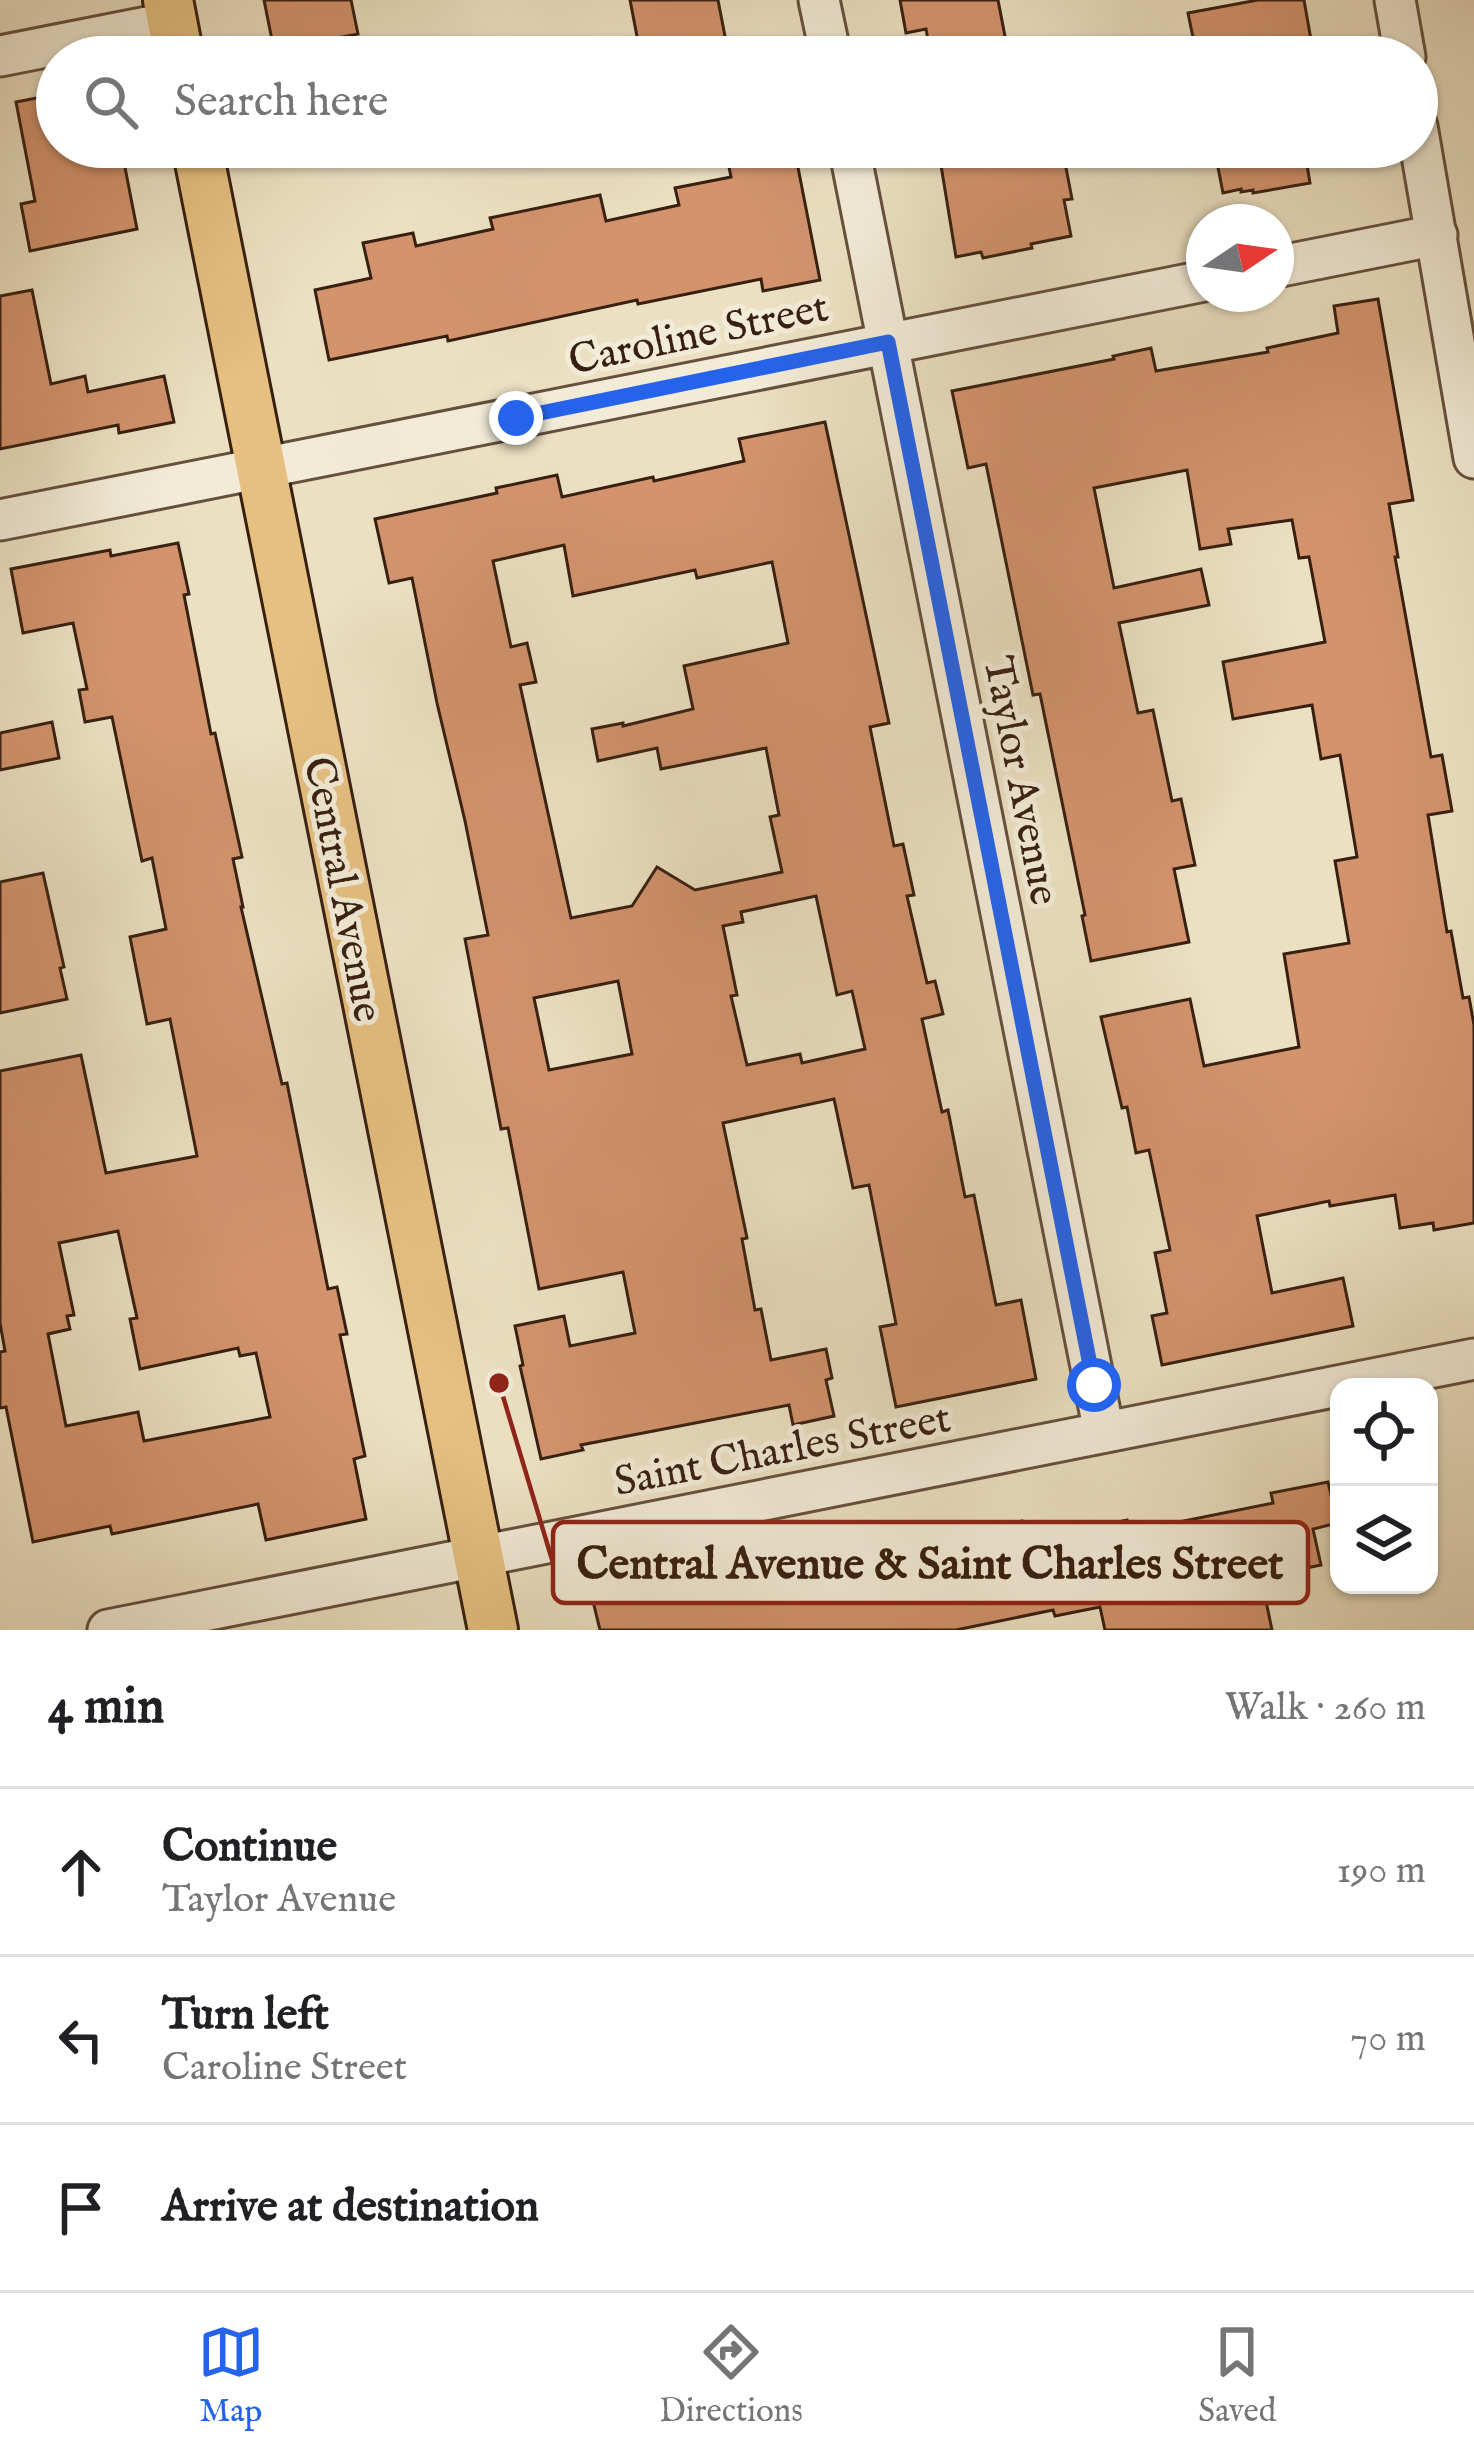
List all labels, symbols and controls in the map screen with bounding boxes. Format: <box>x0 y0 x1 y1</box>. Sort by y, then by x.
search box <box>36 36 1438 168</box>
icon: search <box>78 69 144 135</box>
text: Search here <box>174 74 388 131</box>
north arrow <box>1186 204 1294 312</box>
street label: Caroline Street <box>564 282 833 389</box>
route end <box>489 391 543 445</box>
street label: Taylor Avenue <box>969 652 1070 909</box>
street label: Central Avenue <box>290 753 393 1027</box>
route start <box>1067 1358 1121 1412</box>
map controls <box>1330 1378 1438 1594</box>
button: locate <box>1330 1378 1438 1486</box>
street label: Saint Charles Street <box>610 1393 955 1510</box>
button: layers <box>1330 1486 1438 1594</box>
callout: Central Avenue & Saint Charles Street <box>553 1522 1308 1603</box>
text: Central Avenue & Saint Charles Street <box>576 1537 1284 1594</box>
text: 4 min <box>48 1676 164 1741</box>
text: Walk · 260 m <box>1225 1684 1426 1733</box>
text: Continue <box>162 1819 337 1876</box>
icon: ahead <box>48 1839 114 1905</box>
text: 190 m <box>1337 1847 1426 1896</box>
text: Taylor Avenue <box>162 1876 396 1925</box>
text: Turn left <box>162 1987 329 2044</box>
icon: left <box>48 2007 114 2073</box>
text: 70 m <box>1350 2015 1426 2064</box>
text: Caroline Street <box>162 2044 407 2093</box>
icon: arrive <box>48 2175 114 2241</box>
text: Arrive at destination <box>162 2179 539 2236</box>
tab: Map <box>198 2319 264 2433</box>
tab: Directions <box>659 2319 803 2433</box>
tab: Saved <box>1198 2319 1276 2433</box>

